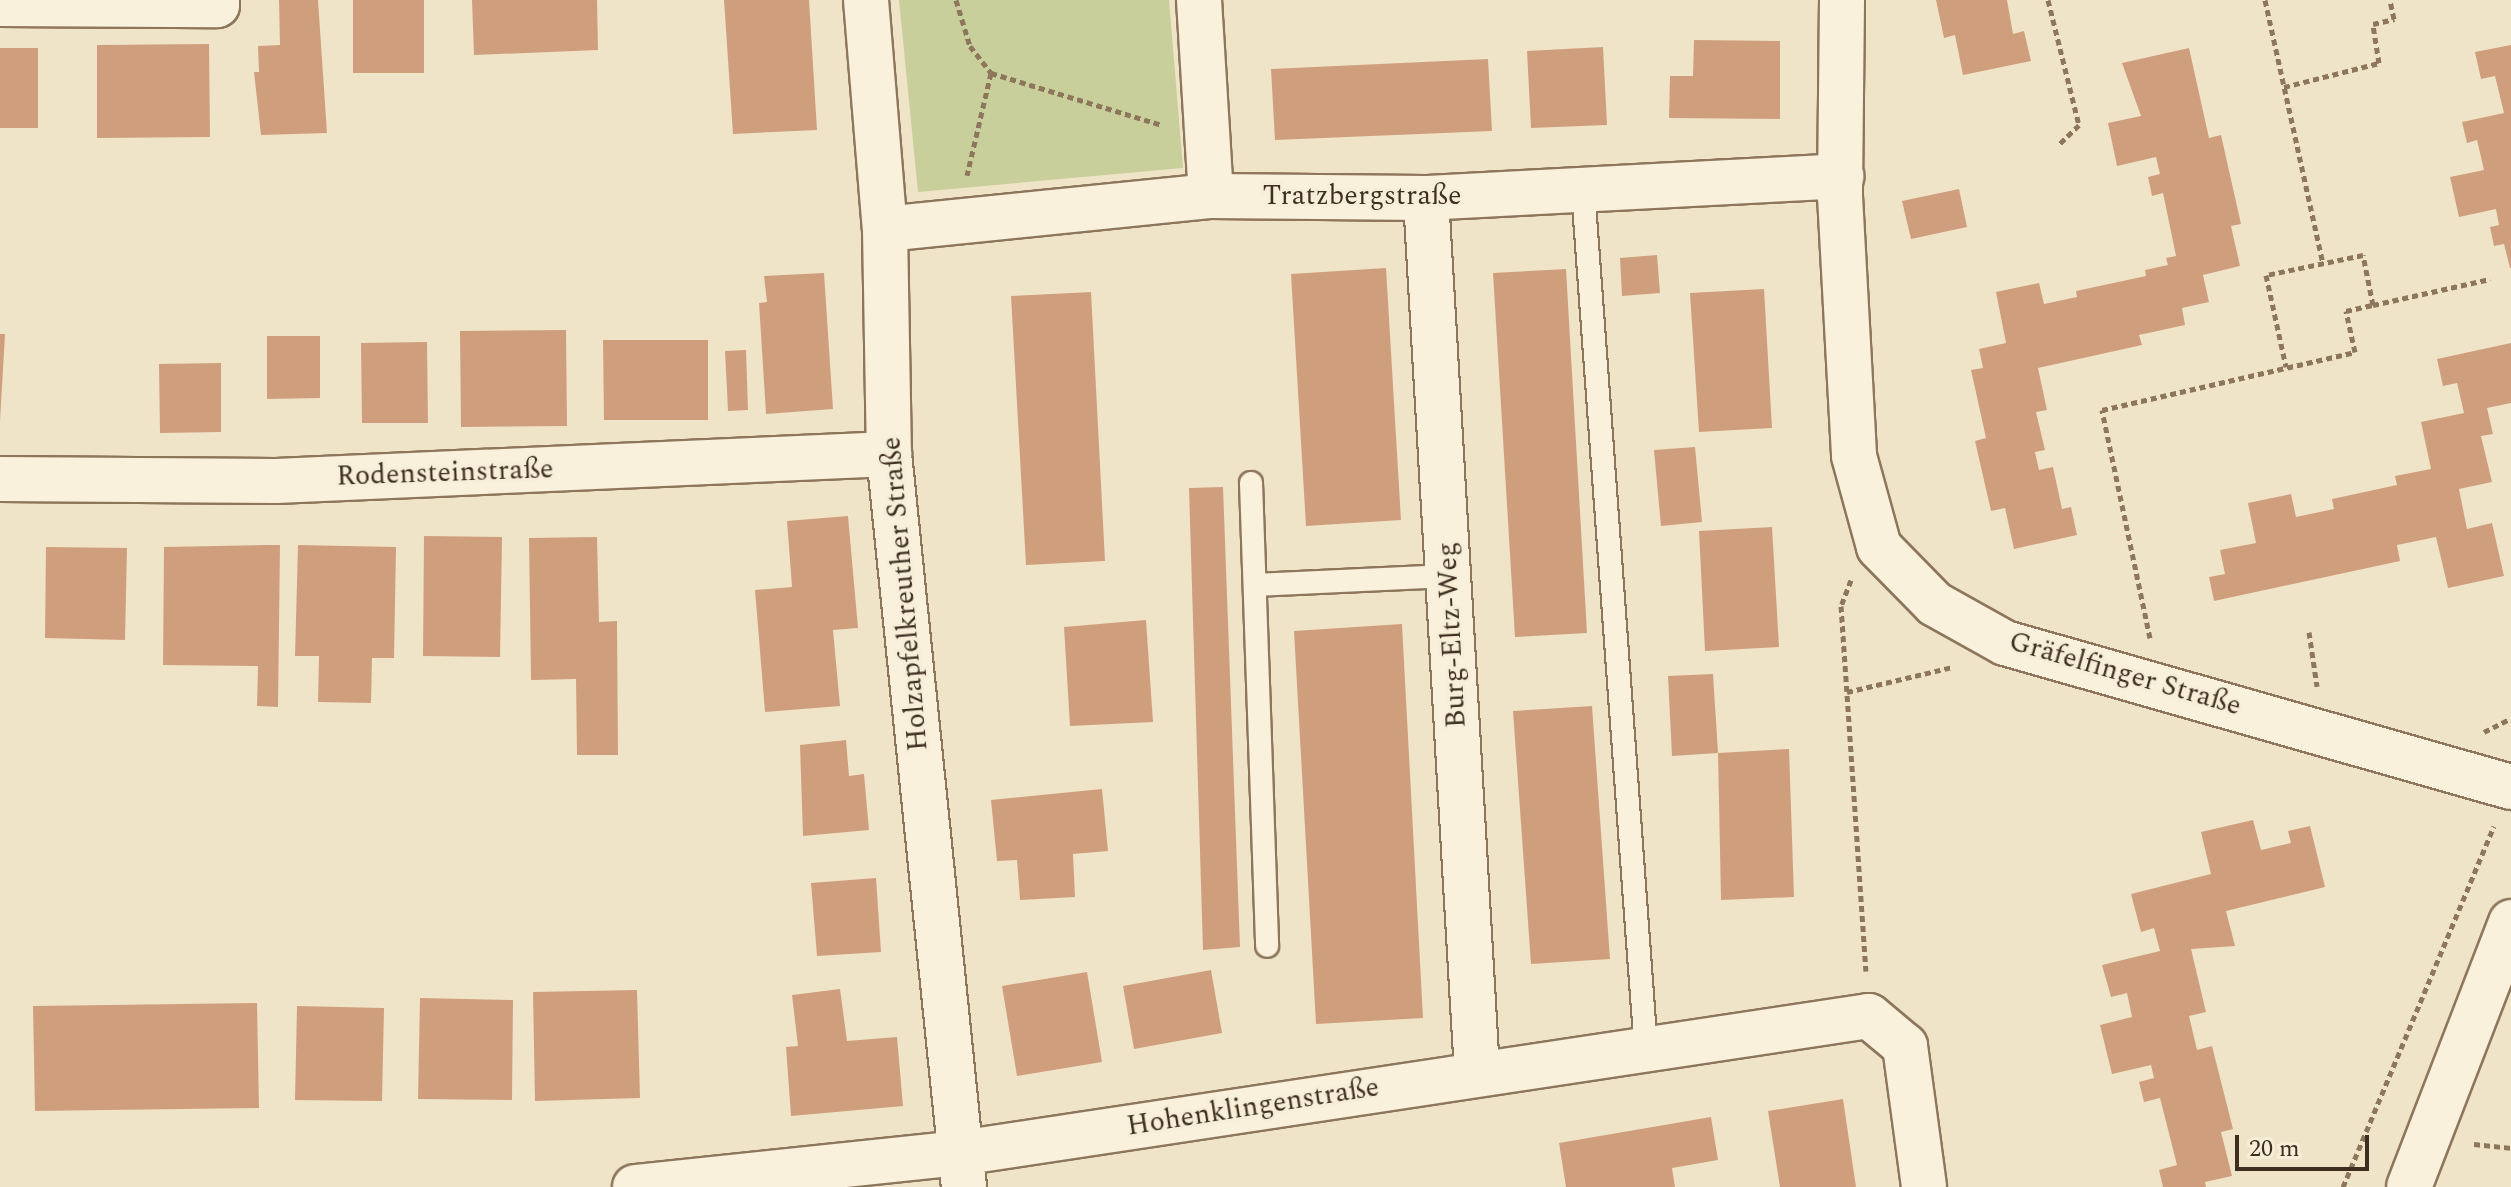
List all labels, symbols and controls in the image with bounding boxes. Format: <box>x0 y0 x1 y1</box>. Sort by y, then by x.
street label: Tratzbergstraße <box>1262 179 1462 213</box>
street label: Holzapfelkreuther Straße <box>875 436 935 752</box>
street label: Rodensteinstraße <box>336 452 554 494</box>
street label: Burg-Eltz-Weg <box>1430 541 1474 729</box>
street label: Gräfelfinger Straße <box>2005 625 2245 723</box>
street label: Hohenklingenstraße <box>1125 1070 1381 1144</box>
scale bar <box>2239 1119 2373 1169</box>
text: 20 m <box>2249 1131 2300 1167</box>

